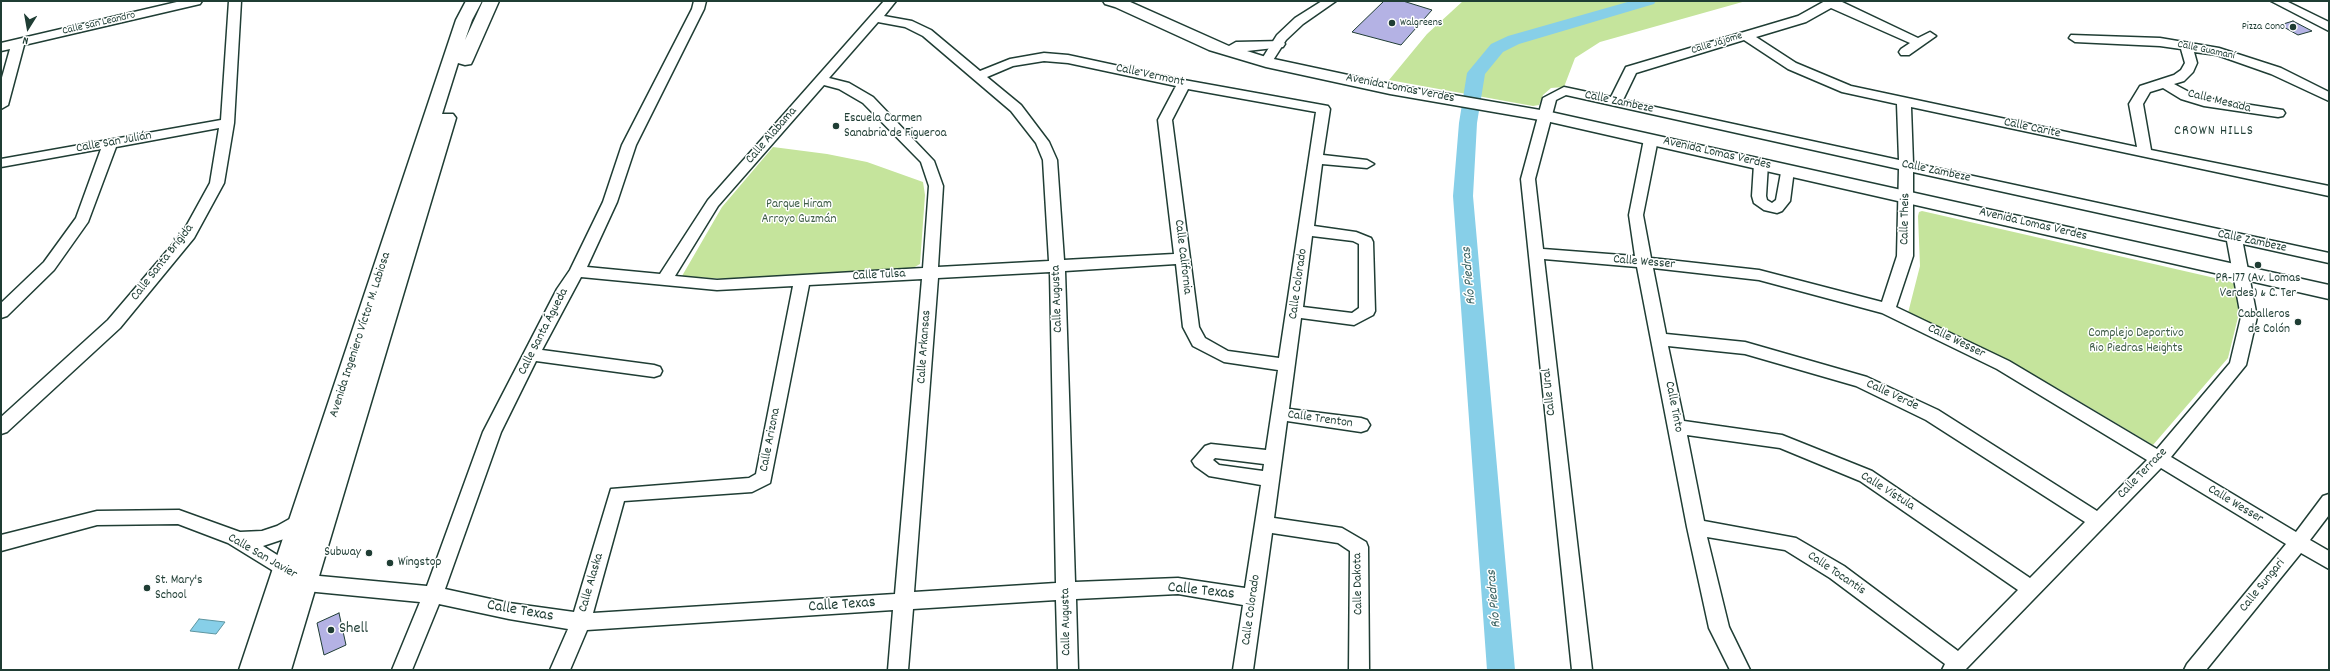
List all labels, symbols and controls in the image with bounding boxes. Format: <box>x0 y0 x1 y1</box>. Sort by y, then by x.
north arrow <box>8 8 48 48</box>
street label: Calle San Leandro <box>61 9 137 39</box>
place label: Walgreens <box>1400 16 1442 30</box>
marker: Walgreens <box>1387 18 1397 28</box>
place label: Pizza Cono <box>2242 20 2285 34</box>
marker: Pizza Cono <box>2288 22 2298 32</box>
street label: Calle Jájome <box>1690 30 1744 58</box>
text: N <box>22 31 30 48</box>
street label: Calle Guamaní <box>2176 38 2236 64</box>
street label: Calle Vermont <box>1114 61 1186 91</box>
street label: Avenida Lomas Verdes <box>1344 71 1456 107</box>
street label: Calle Mesada <box>2186 87 2252 117</box>
street label: Calle Zambeze <box>1583 88 1655 118</box>
street label: Calle Alabama <box>743 104 801 168</box>
place label: Escuela Carmen Sanabria de Figueroa <box>844 111 947 142</box>
street label: Calle Carite <box>2002 115 2062 143</box>
marker: Escuela Carmen Sanabria de Figueroa <box>831 121 841 131</box>
district label: CROWN HILLS <box>2174 124 2254 140</box>
street label: Calle San Julián <box>75 129 153 157</box>
street label: Avenida Lomas Verdes <box>1661 134 1773 174</box>
street label: Calle Zambeze <box>1900 157 1972 187</box>
street label: Calle Theis <box>1898 193 1914 245</box>
park label: Parque Hiram Arroyo Guzmán <box>761 197 837 228</box>
street label: Avenida Lomas Verdes <box>1977 205 2089 245</box>
street label: Calle California <box>1170 219 1194 295</box>
street label: Calle Santa Brígida <box>128 222 198 304</box>
street label: Calle Zambeze <box>2216 227 2288 257</box>
water label: Río Piedras <box>1459 246 1481 306</box>
street label: Calle Colorado <box>1286 248 1312 320</box>
street label: Avenida Ingeniero Víctor M. Labiosa <box>327 250 395 420</box>
street label: Calle Wesser <box>1612 253 1676 273</box>
marker: PR-177 (Av. Lomas Verdes) & C. Ter <box>2253 260 2263 270</box>
street label: Calle Augusta <box>1049 265 1067 333</box>
street label: Calle Tulsa <box>852 267 906 285</box>
place label: PR-177 (Av. Lomas Verdes) & C. Ter <box>2216 271 2300 302</box>
street label: Calle Santa Águeda <box>515 286 573 378</box>
place label: Caballeros de Colón <box>2238 307 2290 338</box>
street label: Calle Arkansas <box>915 310 935 384</box>
marker: Caballeros de Colón <box>2293 317 2303 327</box>
street label: Calle Wesser <box>1925 321 1987 363</box>
park label: Complejo Deportivo Rio Piedras Heights <box>2088 326 2184 357</box>
street label: Calle Ural <box>1540 367 1560 417</box>
street label: Calle Verde <box>1863 377 1921 415</box>
street label: Calle Tinto <box>1660 380 1686 434</box>
street label: Calle Arizona <box>757 407 785 473</box>
street label: Calle Trenton <box>1286 408 1354 432</box>
street label: Calle Terrace <box>2115 445 2171 503</box>
street label: Calle Vístula <box>1857 469 1917 515</box>
street label: Calle Wesser <box>2204 482 2266 528</box>
street label: Calle San Javier <box>225 531 299 583</box>
place label: Subway <box>324 545 361 561</box>
marker: Subway <box>364 548 374 558</box>
street label: Calle Tocantis <box>1804 549 1868 599</box>
street label: Calle Alaska <box>576 552 608 614</box>
street label: Calle Dakota <box>1351 553 1367 615</box>
place label: Wingstop <box>398 555 442 571</box>
street label: Calle Sungari <box>2237 556 2289 616</box>
marker: Wingstop <box>385 558 395 568</box>
water label: Río Piedras <box>1484 569 1506 629</box>
place label: St. Mary's School <box>155 573 203 604</box>
street label: Calle Colorado <box>1239 574 1265 646</box>
street label: Calle Texas <box>1167 579 1235 605</box>
marker: St. Mary's School <box>142 583 152 593</box>
street label: Calle Augusta <box>1059 588 1075 656</box>
street label: Calle Texas <box>808 594 876 618</box>
street label: Calle Texas <box>485 597 555 627</box>
place label: Shell <box>339 620 368 640</box>
marker: Shell <box>326 625 336 635</box>

